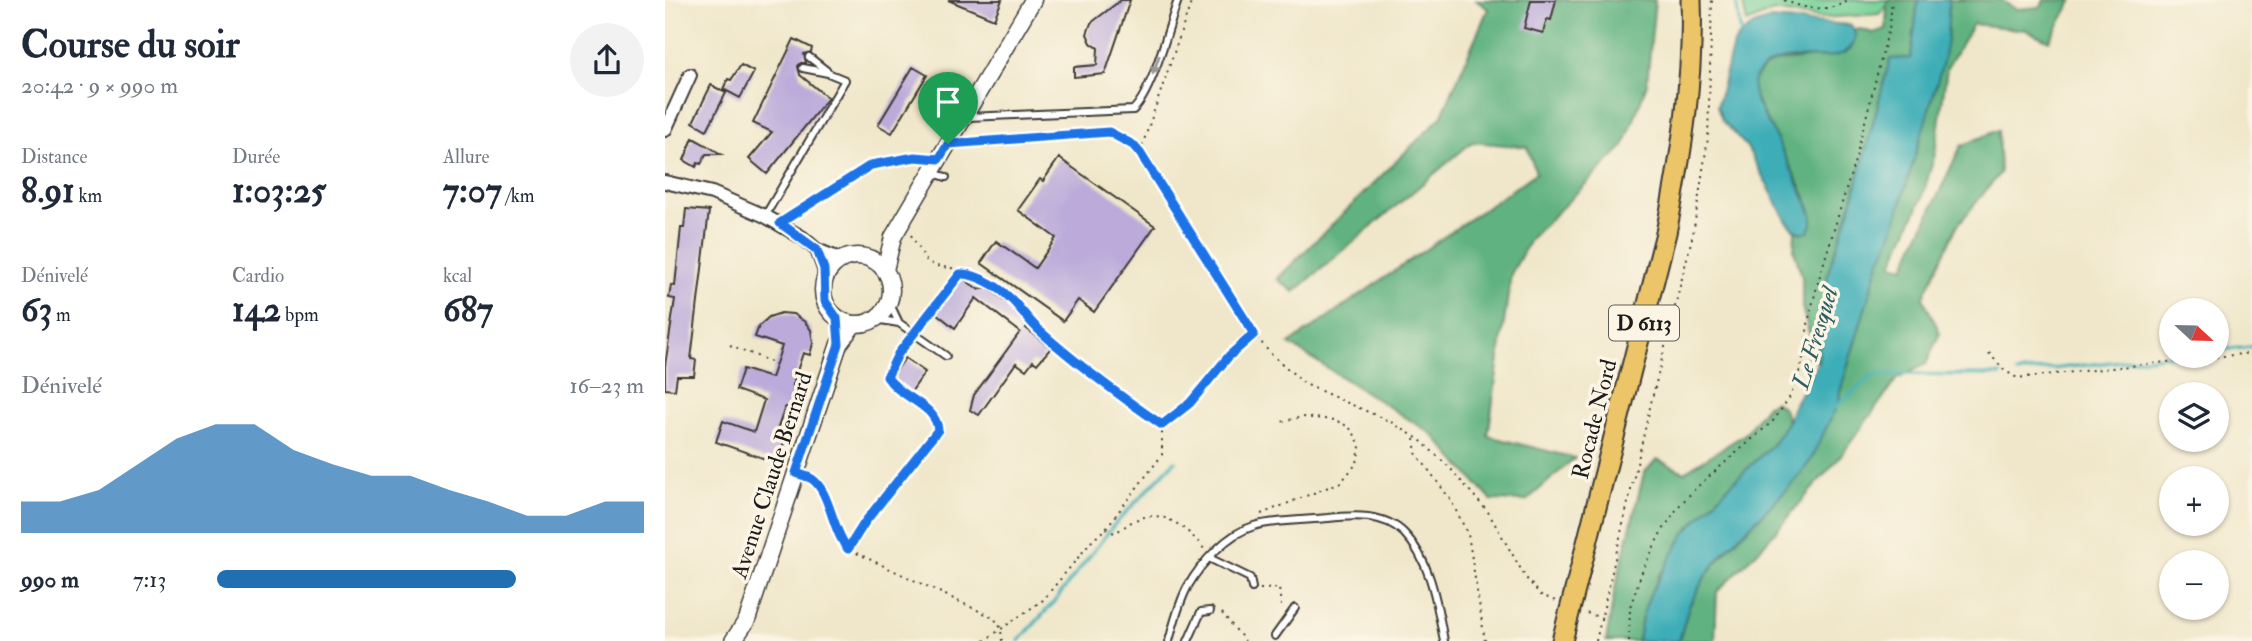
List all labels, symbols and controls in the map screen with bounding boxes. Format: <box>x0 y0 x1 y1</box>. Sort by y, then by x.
text: Course du soir <box>21 21 240 69</box>
button: share <box>570 23 644 97</box>
one-way arrow <box>1150 54 1161 75</box>
text: 20:42 · 9 × 990 m <box>21 71 178 100</box>
pin <box>918 72 978 144</box>
icon: arrive <box>929 83 967 121</box>
text: Distance <box>21 145 87 169</box>
text: Durée <box>232 145 280 169</box>
text: Allure <box>443 145 490 169</box>
text: 8.91 <box>21 169 75 213</box>
text: 1:03:25 <box>232 169 326 213</box>
text: 7:07 <box>443 169 502 213</box>
text: km <box>75 184 102 208</box>
text: /km <box>502 184 534 208</box>
text: Dénivelé <box>21 264 88 288</box>
text: Cardio <box>232 264 284 288</box>
text: kcal <box>443 264 472 288</box>
water label: Le Fresquel <box>1785 281 1846 394</box>
text: 63 <box>21 288 52 332</box>
text: 142 <box>232 288 281 332</box>
text: 687 <box>443 288 493 332</box>
north arrow <box>2159 298 2229 368</box>
map controls <box>2159 298 2229 620</box>
text: m <box>52 303 71 327</box>
text: bpm <box>281 303 319 327</box>
road number: D 6113 <box>1609 306 1679 340</box>
street label: Rocade Nord <box>1566 356 1623 482</box>
street label: Avenue Claude Bernard <box>724 368 819 583</box>
text: Dénivelé <box>21 371 102 400</box>
text: 16–23 m <box>569 371 644 400</box>
button: layers <box>2159 382 2229 452</box>
button: + <box>2159 466 2229 536</box>
button: − <box>2159 550 2229 620</box>
text: 990 m <box>21 565 79 594</box>
text: 7:13 <box>133 565 166 594</box>

